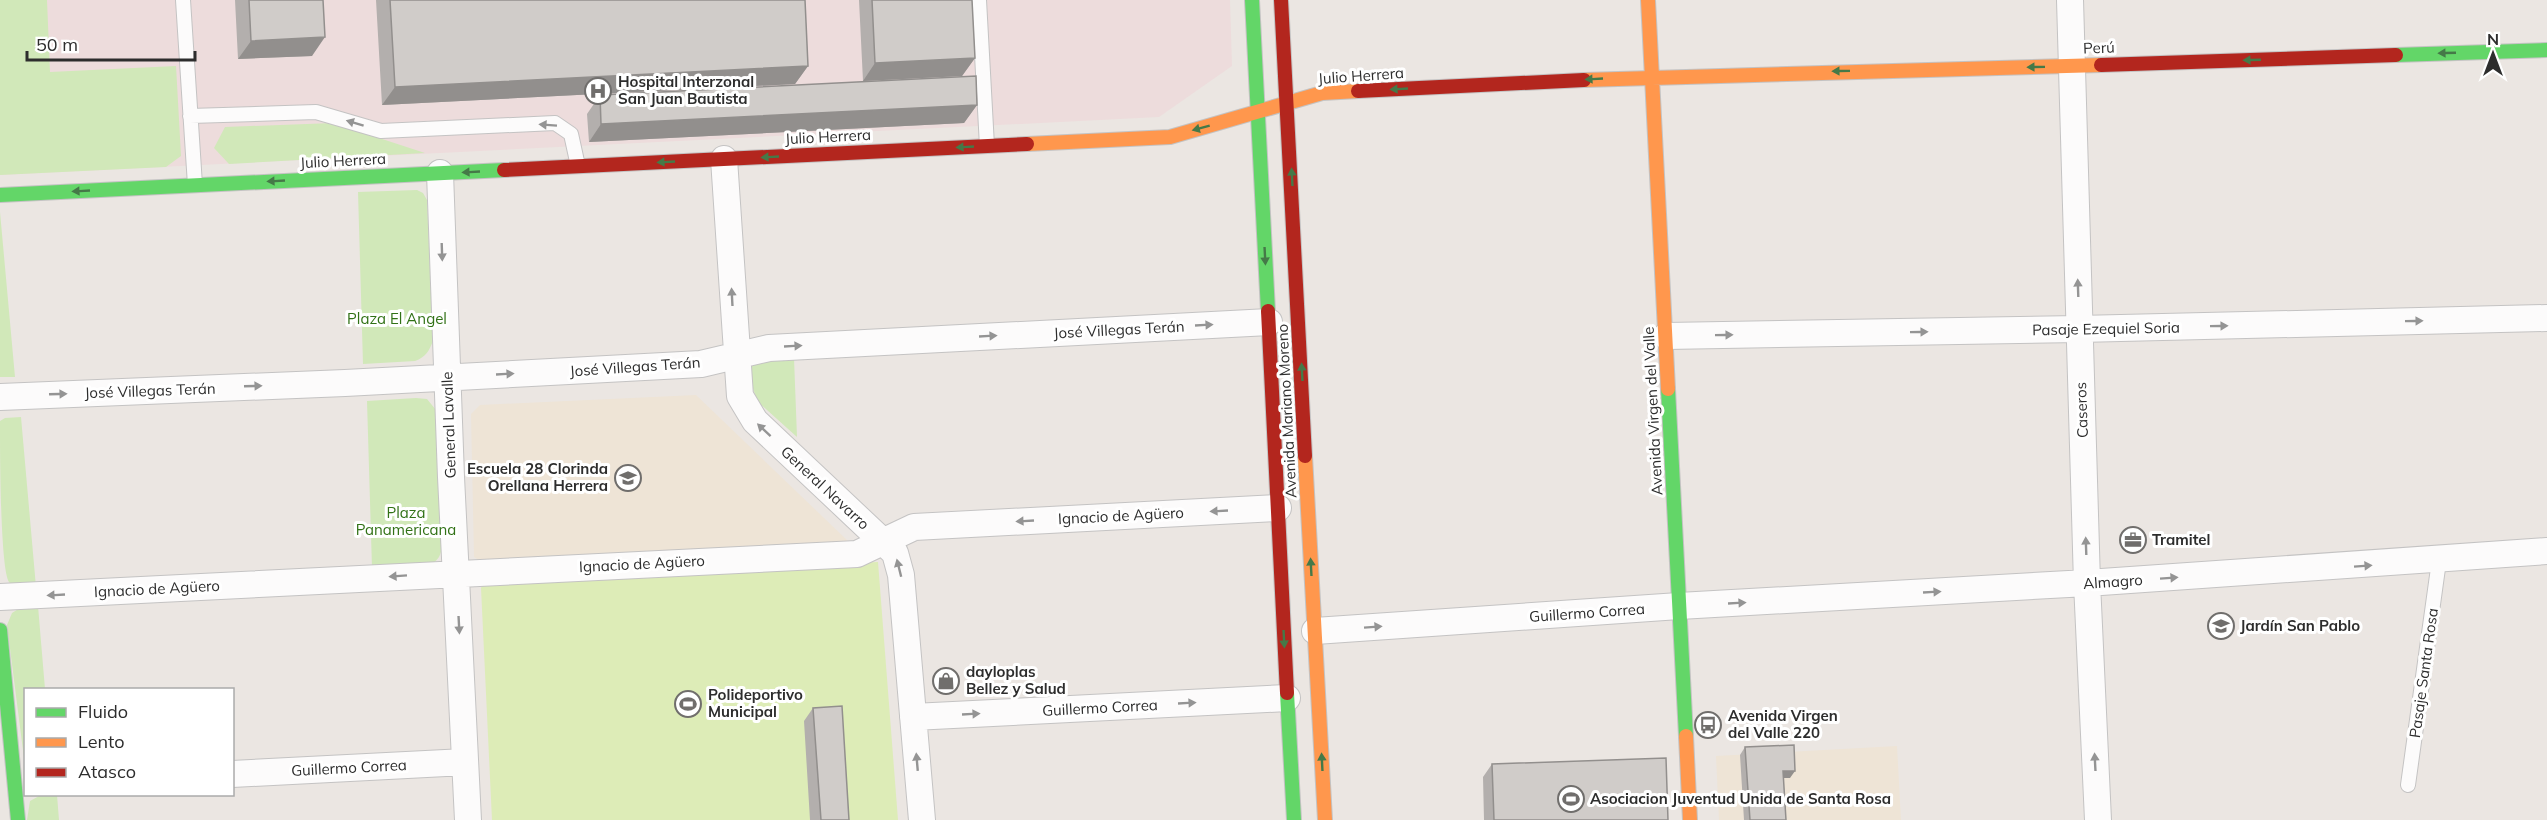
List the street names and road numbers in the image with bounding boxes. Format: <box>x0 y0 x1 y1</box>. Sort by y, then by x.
street label: Perú <box>2083 37 2115 58</box>
street label: Julio Herrera <box>1317 63 1405 88</box>
street label: Julio Herrera <box>784 125 872 148</box>
street label: Julio Herrera <box>299 149 387 172</box>
street label: José Villegas Terán <box>1053 317 1185 342</box>
street label: Pasaje Ezequiel Soria <box>2032 318 2180 339</box>
street label: Avenida Mariano Moreno <box>1272 323 1301 499</box>
street label: Avenida Virgen del Valle <box>1639 326 1666 496</box>
street label: José Villegas Terán <box>569 352 701 381</box>
street label: General Lavalle <box>437 371 460 479</box>
street label: José Villegas Terán <box>84 379 216 402</box>
street label: Caseros <box>2071 382 2092 438</box>
street label: General Navarro <box>777 442 874 534</box>
street label: Ignacio de Agüero <box>1058 503 1184 528</box>
street label: Ignacio de Agüero <box>579 551 705 576</box>
street label: Almagro <box>2083 570 2143 593</box>
street label: Ignacio de Agüero <box>94 576 220 601</box>
street label: Guillermo Correa <box>1529 599 1645 626</box>
street label: Pasaje Santa Rosa <box>2405 607 2442 739</box>
street label: Guillermo Correa <box>1042 695 1158 720</box>
street label: Guillermo Correa <box>291 755 407 780</box>

